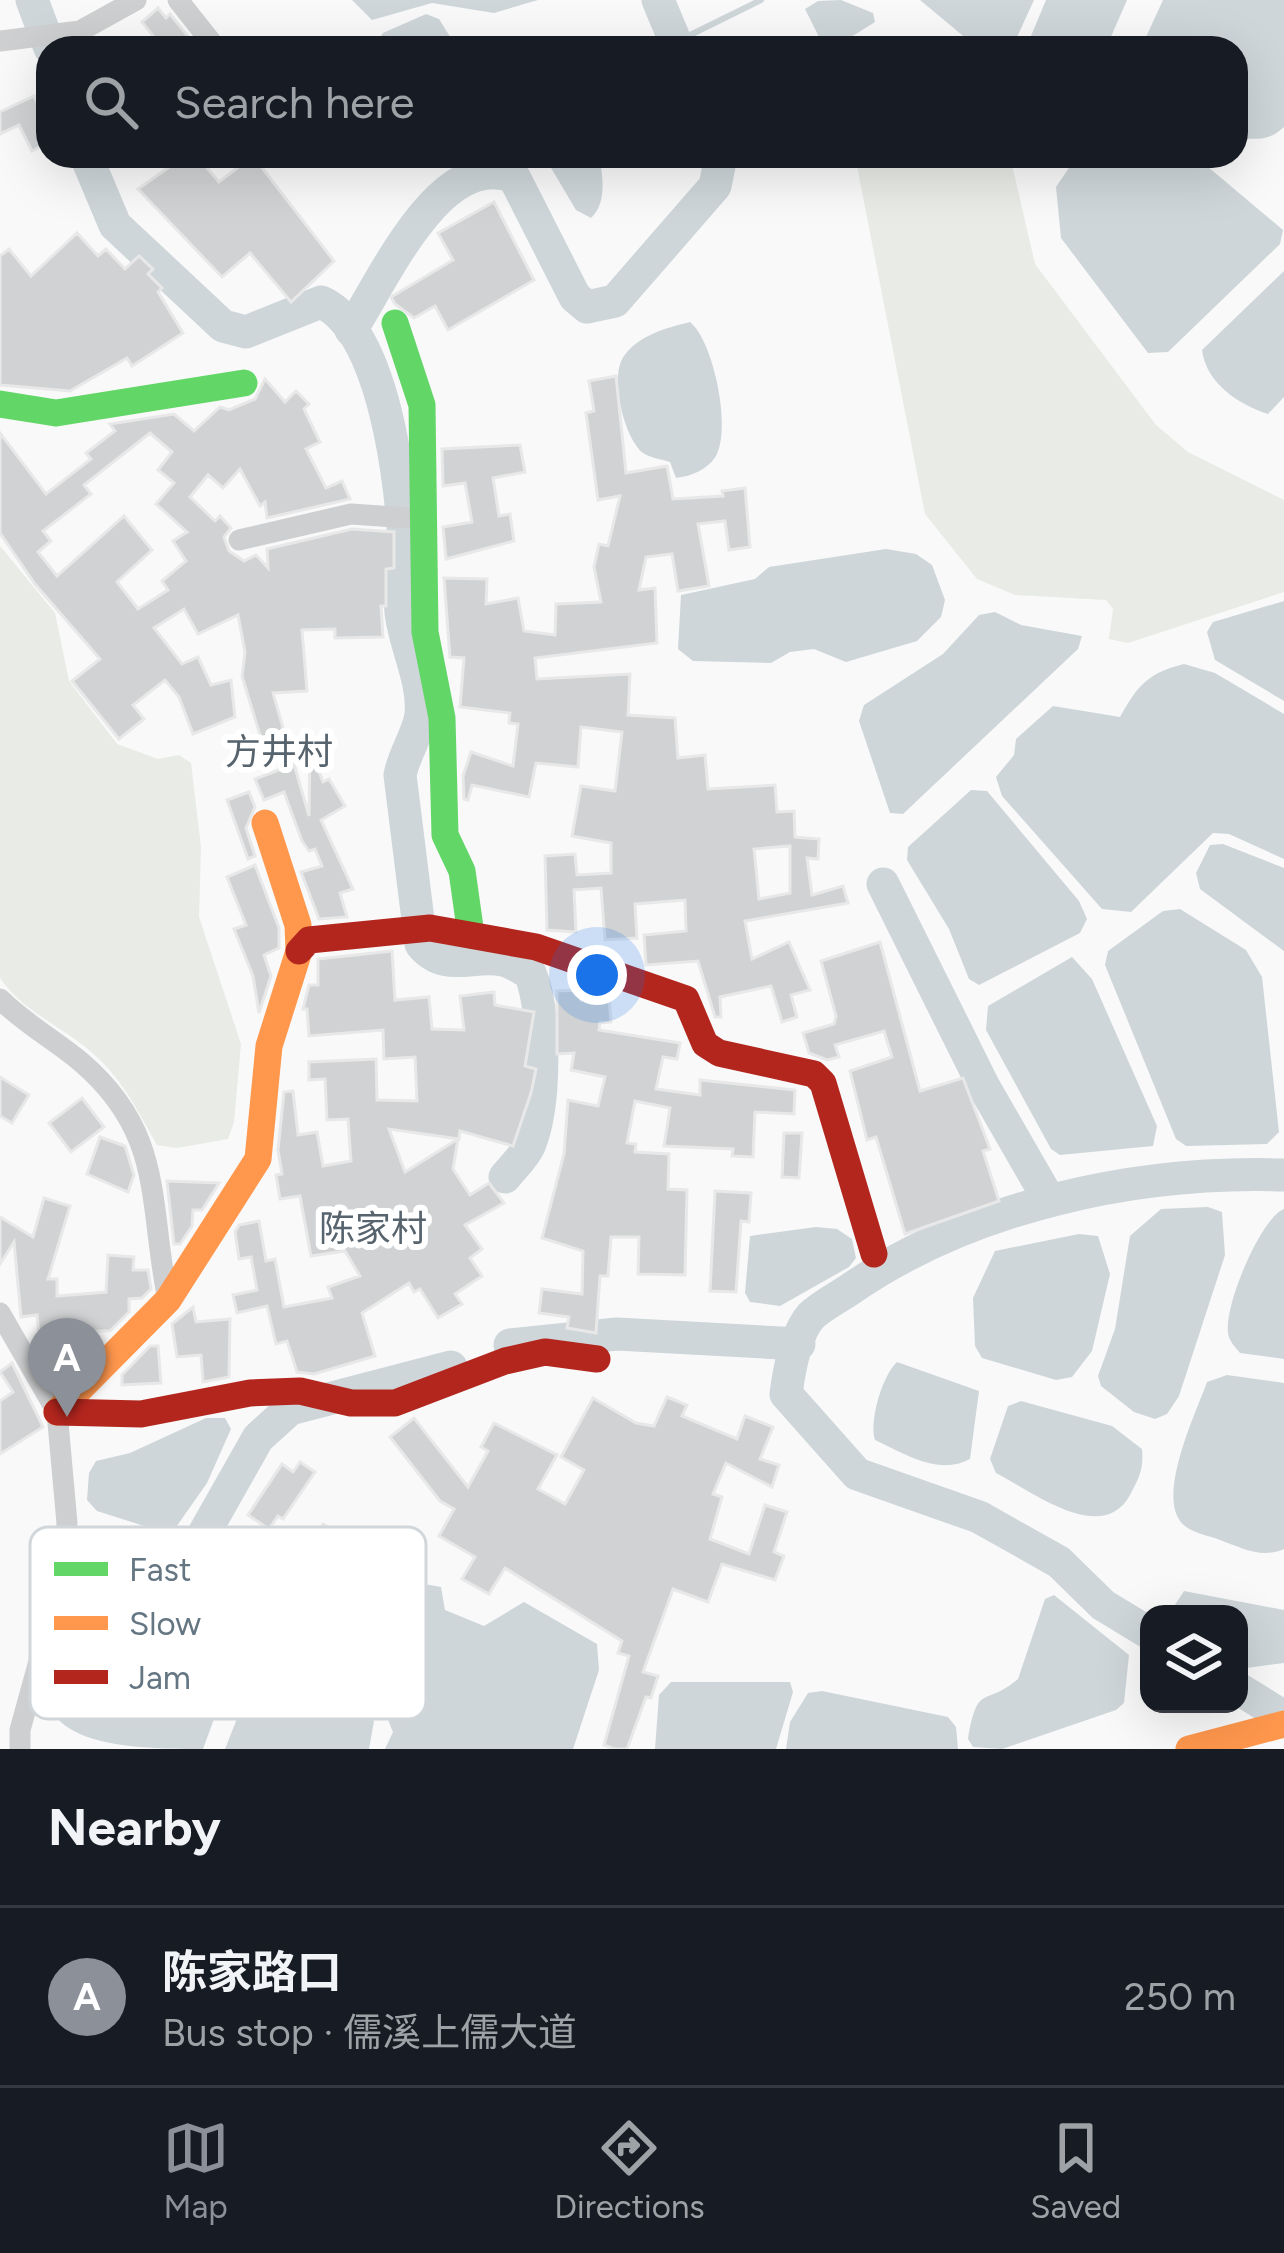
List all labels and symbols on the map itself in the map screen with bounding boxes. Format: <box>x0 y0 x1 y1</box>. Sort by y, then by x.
district label: 方井村 <box>225 730 333 773</box>
your location <box>567 945 627 1005</box>
district label: 陈家村 <box>319 1207 427 1250</box>
pin: A <box>28 1318 106 1417</box>
legend <box>30 1527 426 1719</box>
text: Fast <box>129 1550 191 1589</box>
text: Slow <box>129 1604 201 1643</box>
text: Jam <box>129 1658 191 1697</box>

